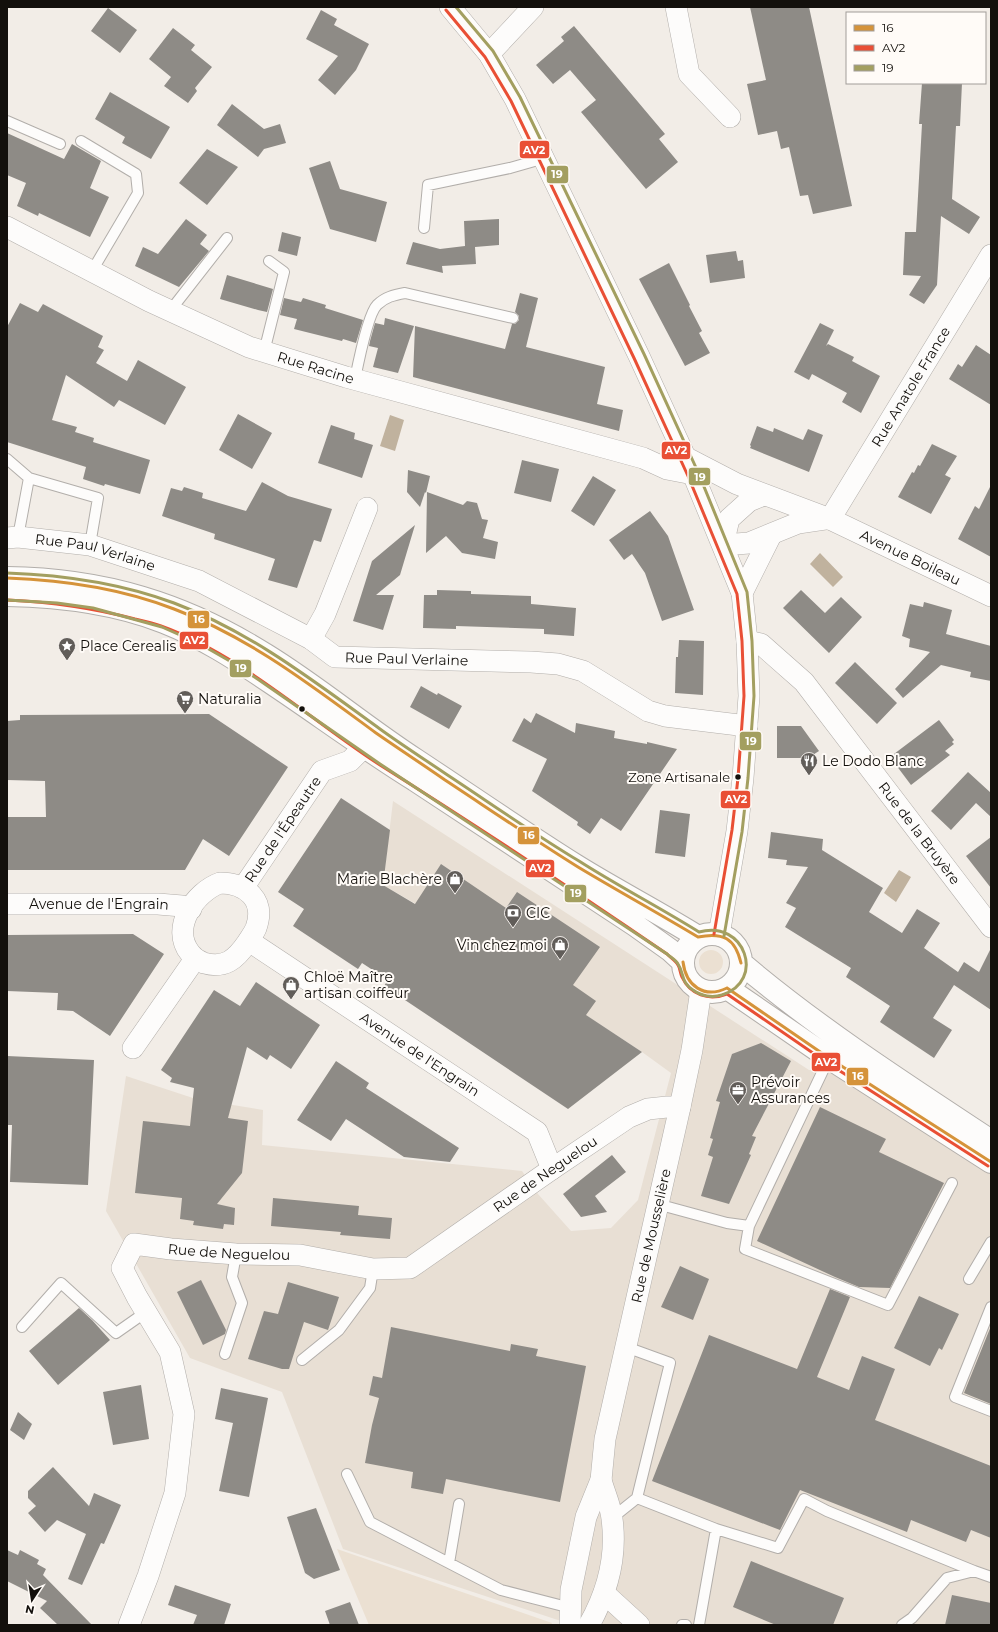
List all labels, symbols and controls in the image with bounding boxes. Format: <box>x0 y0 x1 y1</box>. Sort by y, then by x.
legend <box>846 12 986 84</box>
text: 16 <box>882 20 894 35</box>
text: AV2 <box>882 40 906 55</box>
text: 19 <box>882 60 894 75</box>
line badge: AV2 <box>519 140 550 159</box>
text: AV2 <box>522 143 546 157</box>
line badge: 19 <box>546 165 569 184</box>
text: 19 <box>551 167 563 181</box>
street label: Rue Anatole France <box>867 323 954 450</box>
street label: Rue Racine <box>275 347 356 388</box>
line badge: AV2 <box>661 441 691 460</box>
text: AV2 <box>664 443 688 457</box>
line badge: 19 <box>688 467 711 486</box>
text: 19 <box>694 470 706 484</box>
street label: Avenue Boileau <box>857 526 964 589</box>
street label: Rue Paul Verlaine <box>34 530 158 575</box>
line badge: 16 <box>187 610 210 629</box>
text: 16 <box>193 612 205 626</box>
line badge: AV2 <box>179 631 209 650</box>
text: AV2 <box>182 633 206 647</box>
place icon: Place Cerealis <box>57 636 77 661</box>
place label: Place Cerealis <box>80 637 176 655</box>
street label: Rue Paul Verlaine <box>345 648 468 669</box>
line badge: 19 <box>229 659 252 678</box>
text: 19 <box>235 661 247 675</box>
supermarket icon: Naturalia <box>175 689 195 714</box>
place label: Naturalia <box>198 690 262 708</box>
unlabelled marker <box>297 704 307 714</box>
line badge: 19 <box>739 731 762 751</box>
text: 19 <box>745 734 757 748</box>
restaurant icon: Le Dodo Blanc <box>799 751 819 776</box>
place label: Le Dodo Blanc <box>822 752 925 770</box>
place label: Zone Artisanale <box>628 769 730 785</box>
marker: Zone Artisanale <box>733 772 743 782</box>
street label: Rue de l'Épeautre <box>240 773 325 886</box>
street label: Rue de la Bruyère <box>875 778 964 888</box>
line badge: AV2 <box>720 790 751 809</box>
text: AV2 <box>724 792 748 806</box>
line badge: 16 <box>517 826 540 845</box>
text: 16 <box>523 828 535 842</box>
line badge: AV2 <box>525 859 555 878</box>
text: AV2 <box>528 861 552 875</box>
shop icon: Marie Blachère <box>445 869 465 894</box>
place label: Marie Blachère <box>337 870 442 888</box>
line badge: 19 <box>564 884 587 903</box>
text: 19 <box>570 886 582 900</box>
street label: Avenue de l'Engrain <box>29 895 170 914</box>
bank icon: CIC <box>503 903 523 928</box>
place label: CIC <box>526 904 550 922</box>
shop icon: Vin chez moi <box>550 935 570 960</box>
place label: Vin chez moi <box>457 936 547 954</box>
place label: Chloë Maître artisan coiffeur <box>304 968 409 1002</box>
shop icon: Chloë Maître artisan coiffeur <box>281 975 301 1000</box>
street label: Avenue de l'Engrain <box>357 1008 483 1100</box>
line badge: AV2 <box>811 1052 841 1072</box>
text: AV2 <box>814 1055 838 1069</box>
line badge: 16 <box>846 1067 869 1086</box>
text: 16 <box>852 1069 864 1083</box>
place label: Prévoir Assurances <box>751 1073 830 1107</box>
office icon: Prévoir Assurances <box>728 1080 748 1105</box>
street label: Rue de Neguelou <box>490 1132 601 1216</box>
street label: Rue de Mousselière <box>627 1167 675 1305</box>
street label: Rue de Neguelou <box>167 1240 290 1264</box>
north arrow <box>12 1580 52 1620</box>
text: N <box>24 1602 36 1618</box>

